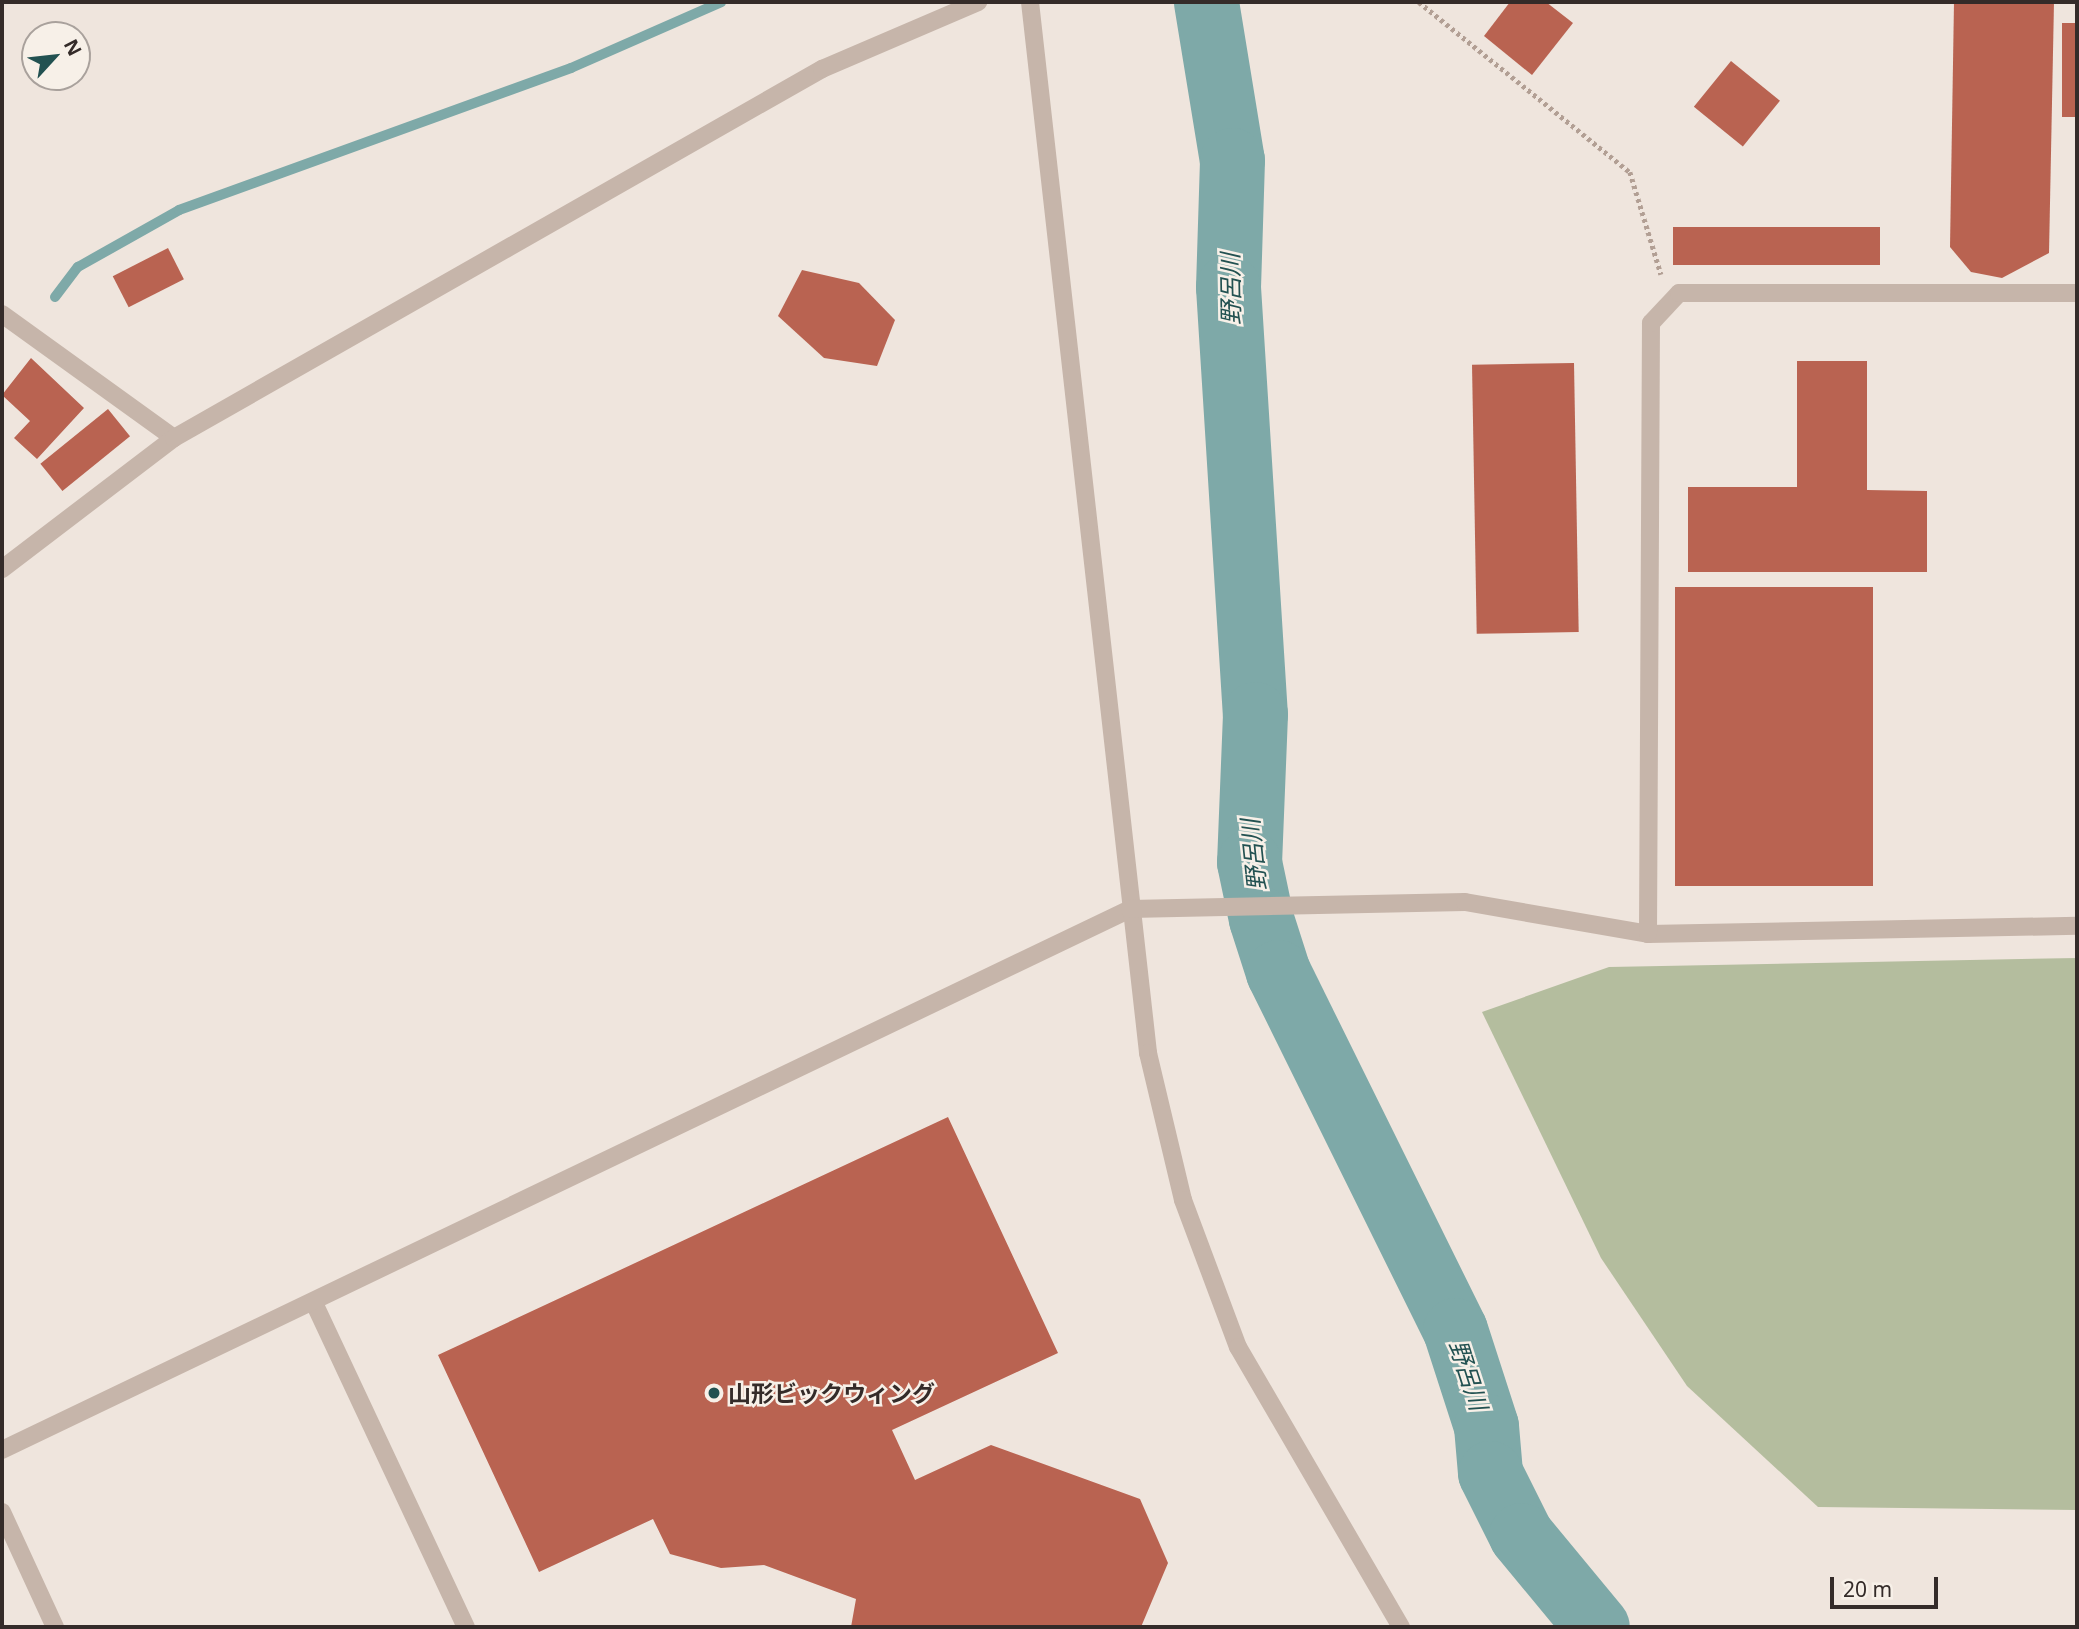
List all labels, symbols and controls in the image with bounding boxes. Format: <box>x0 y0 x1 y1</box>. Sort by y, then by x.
north arrow <box>21 21 91 91</box>
text: N <box>58 35 88 60</box>
water label: 野呂川 <box>1215 253 1245 325</box>
water label: 野呂川 <box>1235 818 1271 892</box>
water label: 野呂川 <box>1444 1336 1494 1414</box>
place label: 山形ビックウィング <box>728 1379 935 1407</box>
marker: 山形ビックウィング <box>706 1385 722 1401</box>
scale bar <box>1834 1562 1942 1606</box>
text: 20 m <box>1843 1575 1892 1603</box>

